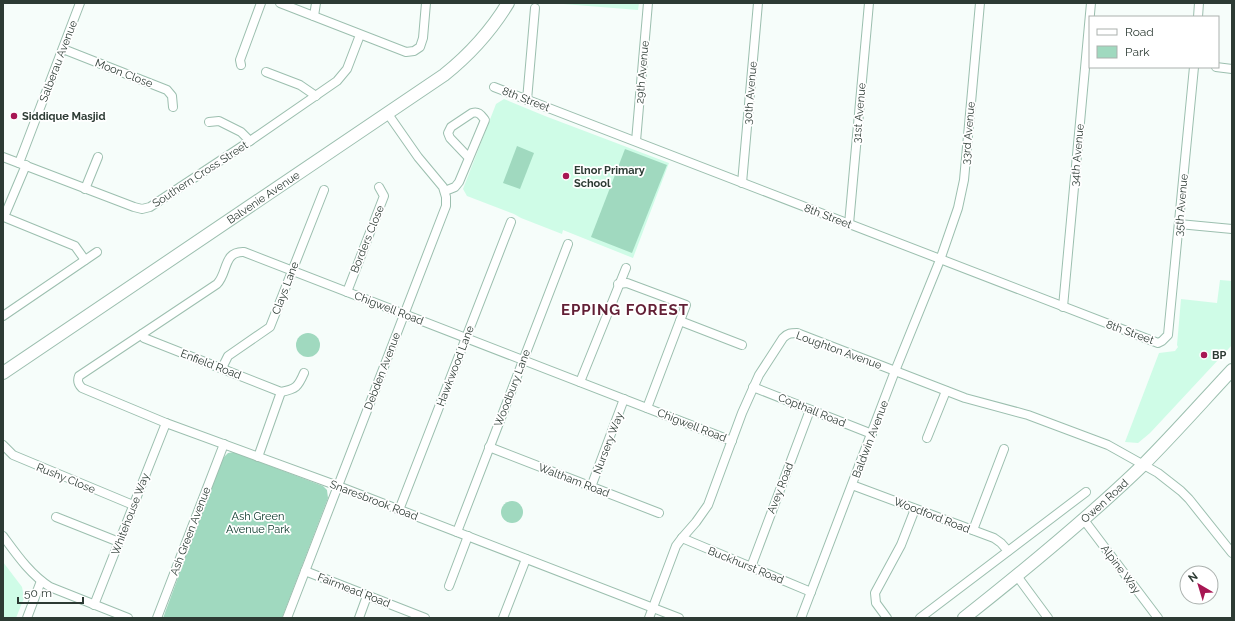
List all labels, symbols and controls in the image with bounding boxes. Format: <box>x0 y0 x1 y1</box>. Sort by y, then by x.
legend <box>1089 16 1219 68</box>
street label: Salberau Avenue <box>37 18 80 104</box>
text: Road <box>1125 25 1154 39</box>
street label: 29th Avenue <box>633 39 652 104</box>
text: Park <box>1125 45 1150 59</box>
street label: Moon Close <box>93 57 155 91</box>
street label: 30th Avenue <box>741 60 760 125</box>
street label: 31st Avenue <box>850 82 869 144</box>
street label: 8th Street <box>500 84 552 115</box>
street label: 33rd Avenue <box>959 100 978 165</box>
place label: Siddique Masjid <box>22 110 106 123</box>
marker: Siddique Masjid <box>9 111 19 121</box>
street label: 34th Avenue <box>1068 123 1087 187</box>
street label: Southern Cross Street <box>150 139 251 210</box>
place label: Elnor Primary School <box>574 164 645 190</box>
street label: Balvenie Avenue <box>225 168 303 227</box>
marker: Elnor Primary School <box>561 171 571 181</box>
street label: 35th Avenue <box>1172 173 1191 237</box>
street label: 8th Street <box>802 201 854 232</box>
street label: Borders Close <box>348 203 387 275</box>
street label: Clays Lane <box>269 259 302 316</box>
street label: Chigwell Road <box>352 289 425 328</box>
district label: EPPING FOREST <box>561 301 689 319</box>
street label: 8th Street <box>1104 318 1156 347</box>
street label: Hawkwood Lane <box>434 323 477 408</box>
street label: Loughton Avenue <box>794 329 884 372</box>
street label: Debden Avenue <box>362 330 403 412</box>
street label: Enfield Road <box>179 347 243 382</box>
street label: Woodbury Lane <box>492 347 533 429</box>
place label: BP <box>1212 349 1226 362</box>
marker: BP <box>1199 350 1209 360</box>
street label: Copthall Road <box>776 391 848 430</box>
street label: Baldwin Avenue <box>850 398 891 480</box>
street label: Chigwell Road <box>655 406 728 445</box>
street label: Nursery Way <box>591 410 626 476</box>
street label: Rushy Close <box>34 461 98 496</box>
street label: Waltham Road <box>536 461 611 500</box>
street label: Avey Road <box>765 461 796 516</box>
street label: Whitehouse Way <box>109 471 152 557</box>
street label: Owen Road <box>1078 476 1131 526</box>
street label: Snaresbrook Road <box>328 478 420 523</box>
street label: Ash Green Avenue <box>168 485 214 577</box>
street label: Woodford Road <box>892 495 972 536</box>
park label: Ash Green Avenue Park <box>226 510 290 536</box>
street label: Alpine Way <box>1098 542 1143 596</box>
street label: Buckhurst Road <box>706 544 786 587</box>
north arrow <box>1179 565 1219 605</box>
text: N <box>1186 570 1200 585</box>
street label: Fairmead Road <box>316 571 392 610</box>
scale bar <box>18 579 83 605</box>
text: 50 m <box>24 586 52 600</box>

